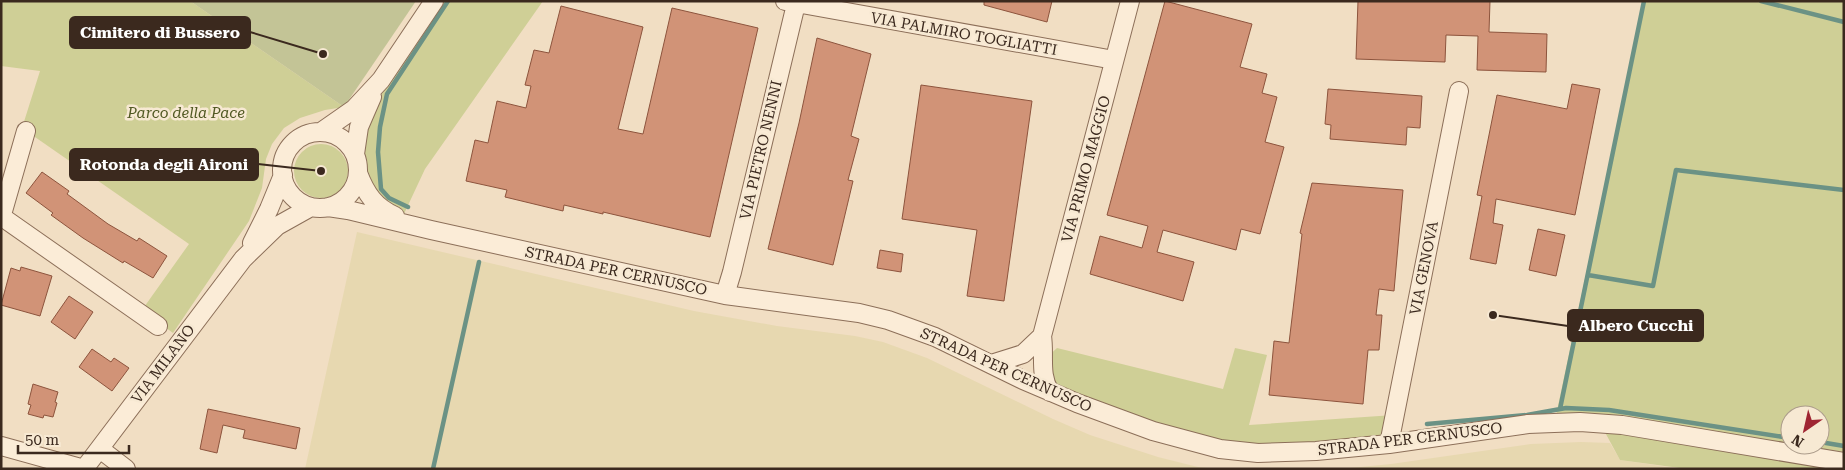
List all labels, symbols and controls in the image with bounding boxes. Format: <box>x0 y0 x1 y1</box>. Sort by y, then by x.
street label: VIA PALMIRO TOGLIATTI <box>869 9 1059 59</box>
callout: Cimitero di Bussero <box>70 17 250 48</box>
text: Cimitero di Bussero <box>80 23 240 42</box>
street label: VIA PIETRO NENNI <box>736 79 786 221</box>
street label: VIA PRIMO MAGGIO <box>1058 94 1114 244</box>
park label: Parco della Pace <box>126 104 245 122</box>
callout: Rotonda degli Aironi <box>70 149 258 180</box>
text: Rotonda degli Aironi <box>80 155 249 174</box>
street label: VIA GENOVA <box>1406 219 1442 316</box>
street label: STRADA PER CERNUSCO <box>523 243 709 299</box>
callout: Albero Cucchi <box>1568 310 1703 341</box>
text: Albero Cucchi <box>1579 316 1694 335</box>
street label: VIA MILANO <box>128 321 199 407</box>
street label: STRADA PER CERNUSCO <box>918 324 1095 416</box>
north arrow <box>1780 405 1830 455</box>
street label: STRADA PER CERNUSCO <box>1317 419 1503 459</box>
scale bar <box>18 422 129 454</box>
text: 50 m <box>25 431 60 449</box>
text: N <box>1789 431 1807 450</box>

